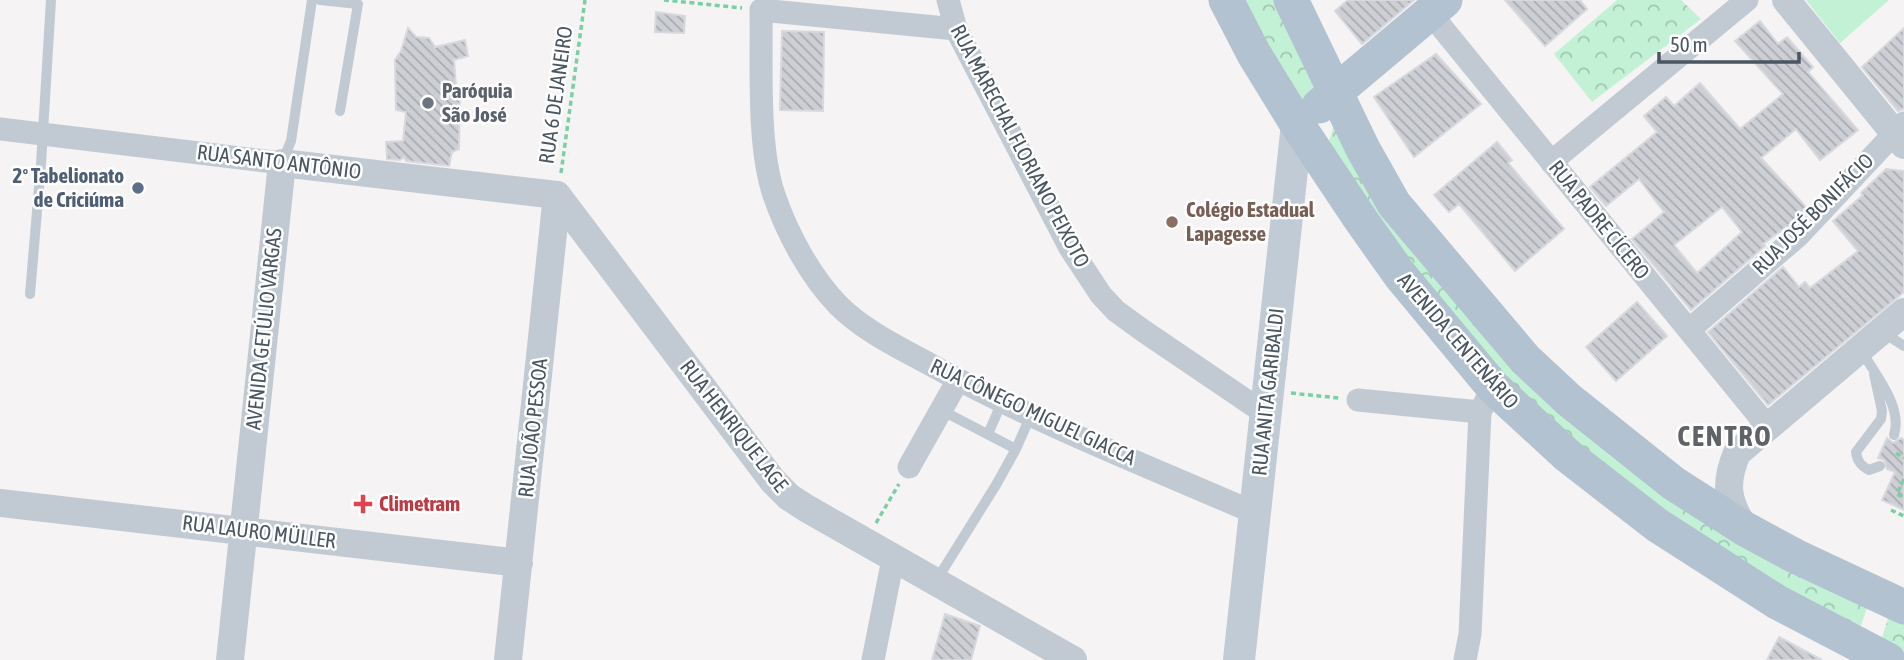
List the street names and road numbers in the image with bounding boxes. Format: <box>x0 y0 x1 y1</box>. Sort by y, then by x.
street label: RUA MARECHAL FLORIANO PEIXOTO <box>947 20 1095 271</box>
street label: RUA 6 DE JANEIRO <box>533 25 577 165</box>
street label: RUA SANTO ANTÔNIO <box>196 139 363 183</box>
street label: RUA JOSÉ BONIFÁCIO <box>1747 148 1878 279</box>
street label: RUA PADRE CÍCERO <box>1545 155 1655 284</box>
street label: AVENIDA GETÚLIO VARGAS <box>240 227 286 431</box>
street label: AVENIDA CENTENÁRIO <box>1393 268 1524 413</box>
street label: RUA ANITA GARIBALDI <box>1246 307 1288 477</box>
street label: RUA CÔNEGO MIGUEL GIACCA <box>927 353 1140 469</box>
street label: RUA HENRIQUE LAGE <box>676 355 794 496</box>
street label: RUA JOÃO PESSOA <box>513 356 551 499</box>
street label: RUA LAURO MÜLLER <box>181 510 338 552</box>

